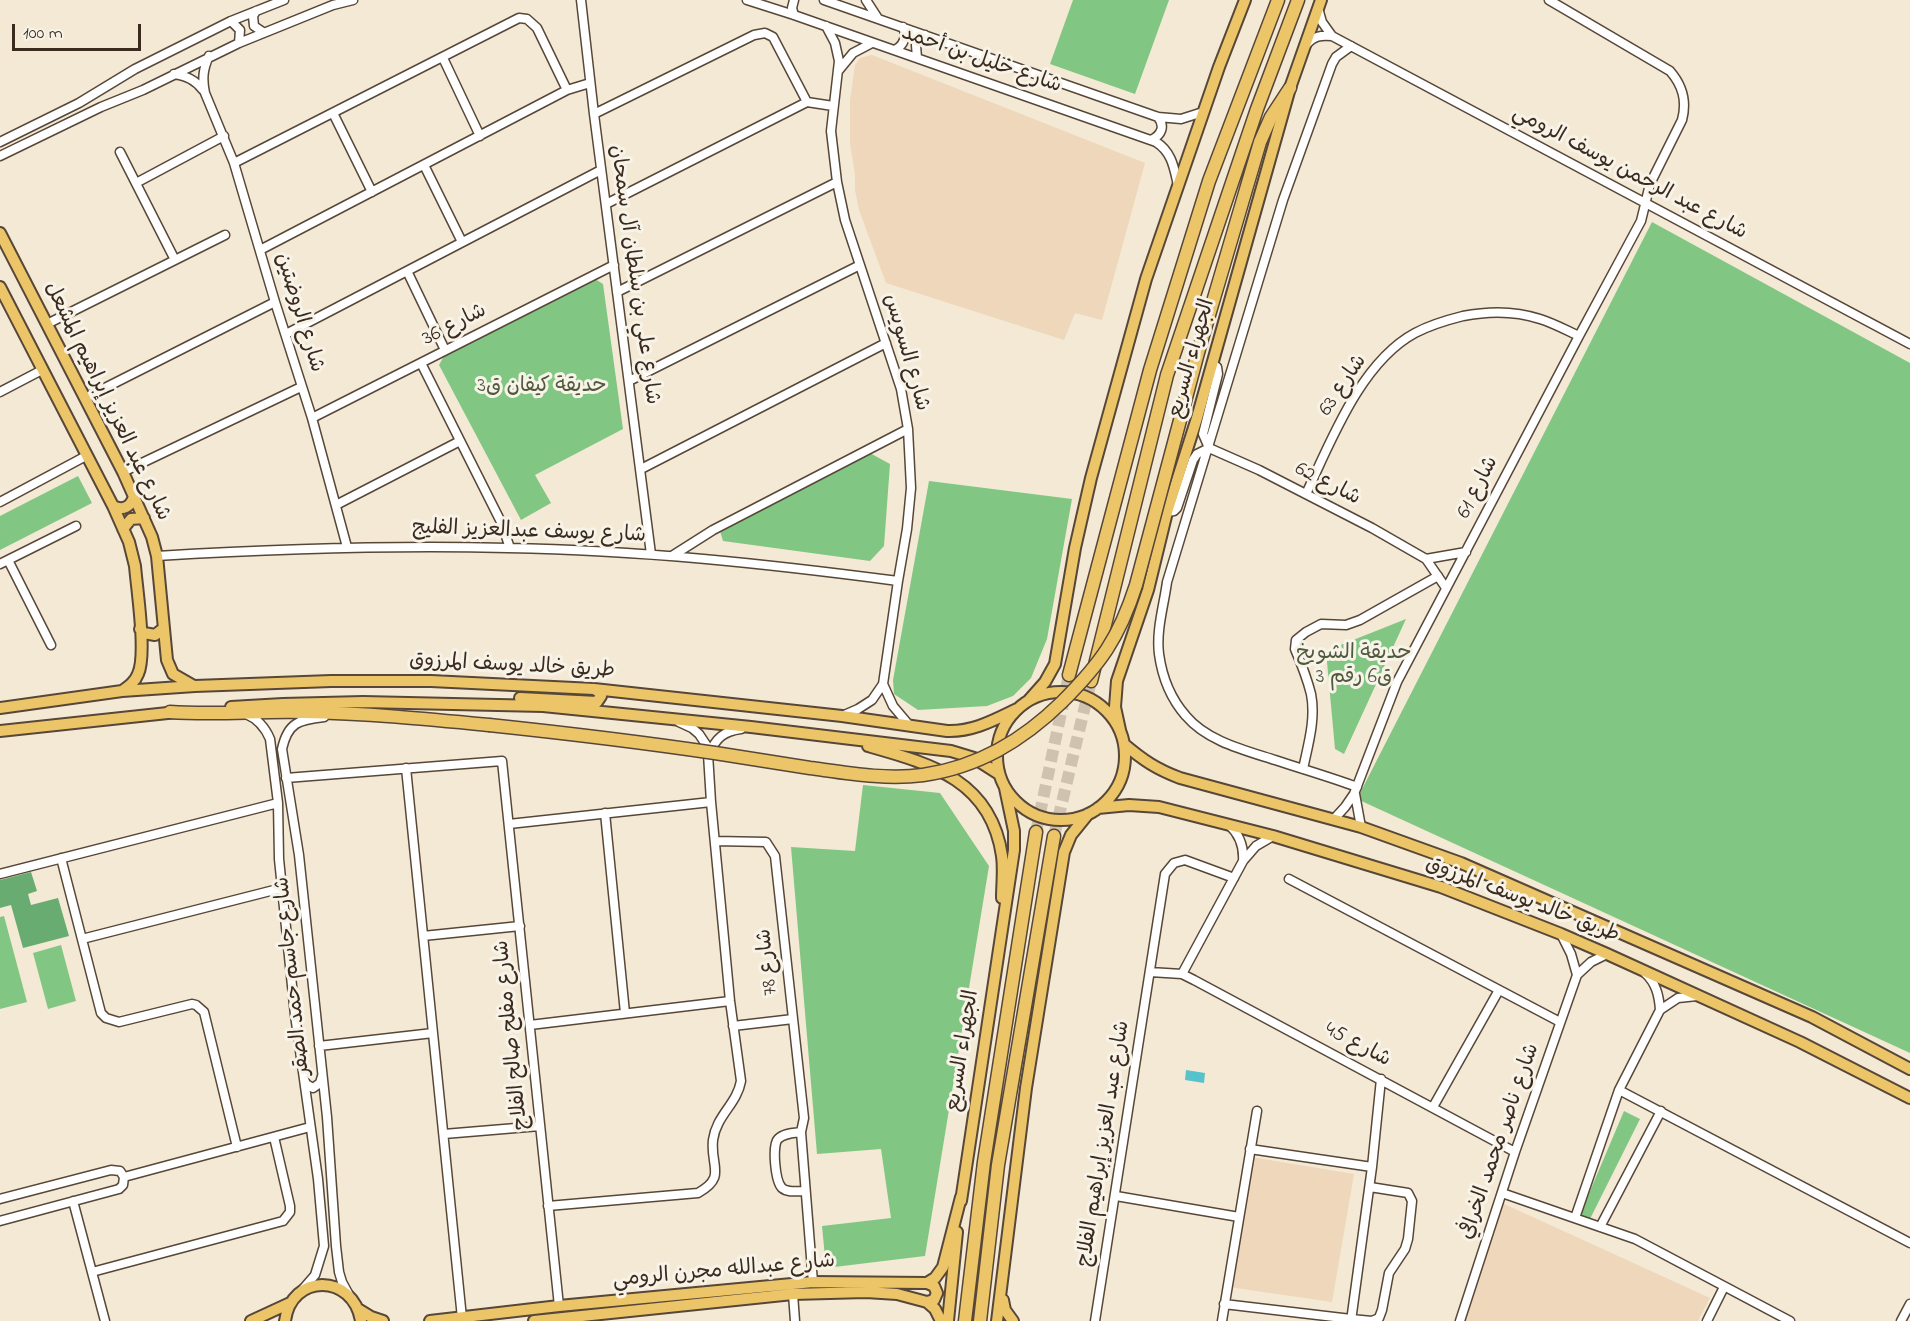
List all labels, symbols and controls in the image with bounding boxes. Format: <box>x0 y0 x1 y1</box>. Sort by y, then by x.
scale bar <box>15 12 144 50</box>
text: 100 m <box>23 21 63 47</box>
street label: شارع خليل بن أحمد <box>898 22 1064 100</box>
street label: شارع عبد الرحمن يوسف الرومي <box>1507 101 1751 247</box>
street label: شارع علي بن سلطان آل سمحان <box>602 144 664 406</box>
street label: شارع الروضتين <box>268 250 328 376</box>
street label: شارع عبد العزيز إبراهيم المشعل <box>37 279 175 525</box>
street label: شارع السويس <box>876 292 934 414</box>
street label: الجهراء السريع <box>1164 297 1222 421</box>
street label: شارع 36 <box>419 299 491 353</box>
street label: شارع 63 <box>1314 351 1374 421</box>
park label: حديقة كيفان ق3 <box>477 375 607 401</box>
street label: شارع 61 <box>1453 453 1505 523</box>
street label: شارع 62 <box>1290 458 1364 512</box>
street label: شارع يوسف عبدالعزيز الفليج <box>412 516 646 550</box>
park label: حديقة الشويخ ق6 رقم 3 <box>1296 642 1412 692</box>
street label: طريق خالد يوسف المرزوق <box>409 649 615 685</box>
street label: طريق خالد يوسف المرزوق <box>1421 852 1623 950</box>
street label: شارع جاسم حمد الصقر <box>271 875 317 1077</box>
street label: شارع 78 <box>753 927 785 997</box>
street label: شارع مفلح صالح الفلاح <box>490 939 536 1131</box>
street label: الجهراء السريع <box>942 988 986 1114</box>
street label: شارع 45 <box>1320 1018 1394 1074</box>
street label: شارع عبد العزيز إبراهيم الفلاج <box>1073 1019 1137 1269</box>
street label: شارع ناصر محمد الخرافي <box>1456 1041 1546 1243</box>
street label: شارع عبدالله مجرن الرومي <box>612 1250 836 1294</box>

